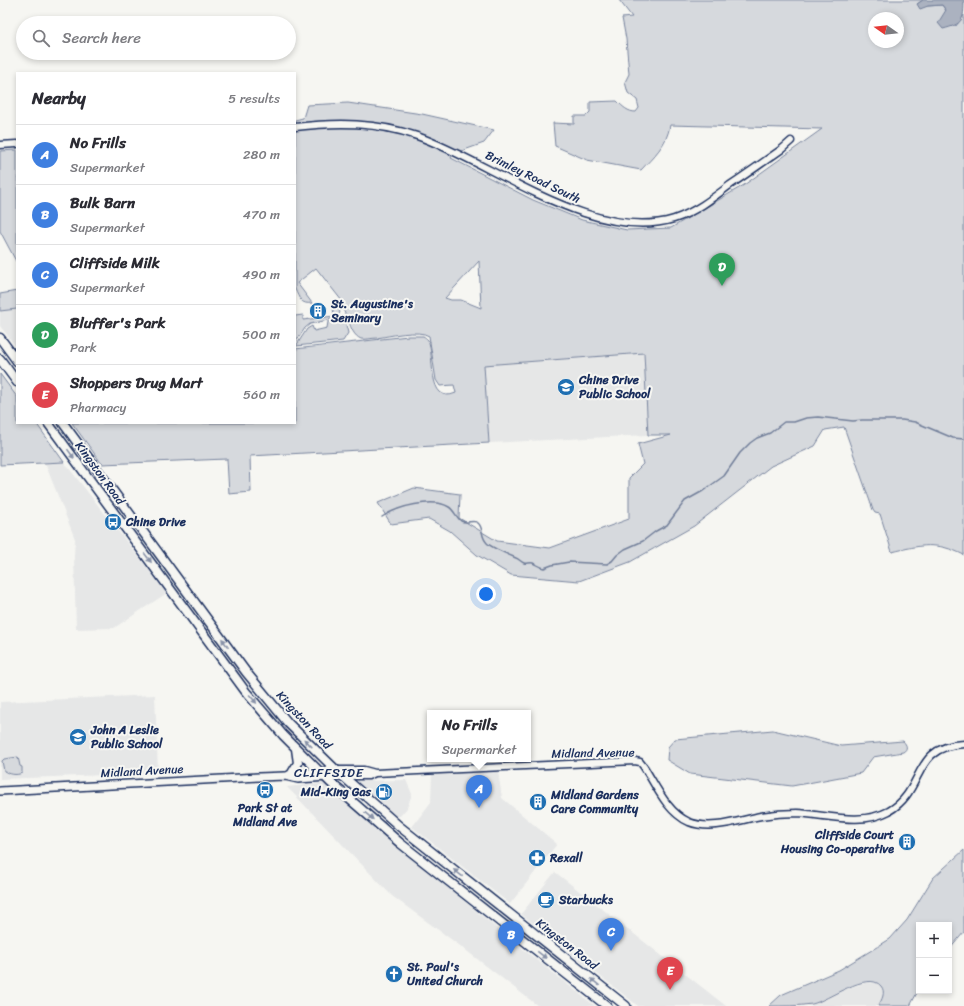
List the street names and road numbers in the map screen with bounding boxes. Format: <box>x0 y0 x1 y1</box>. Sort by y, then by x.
street label: Brimley Road South <box>482 144 584 210</box>
street label: Kingston Road <box>69 436 131 510</box>
street label: Kingston Road <box>271 685 338 755</box>
street label: Midland Avenue <box>551 741 635 765</box>
street label: Midland Avenue <box>100 758 184 784</box>
street label: Kingston Road <box>531 912 604 976</box>

